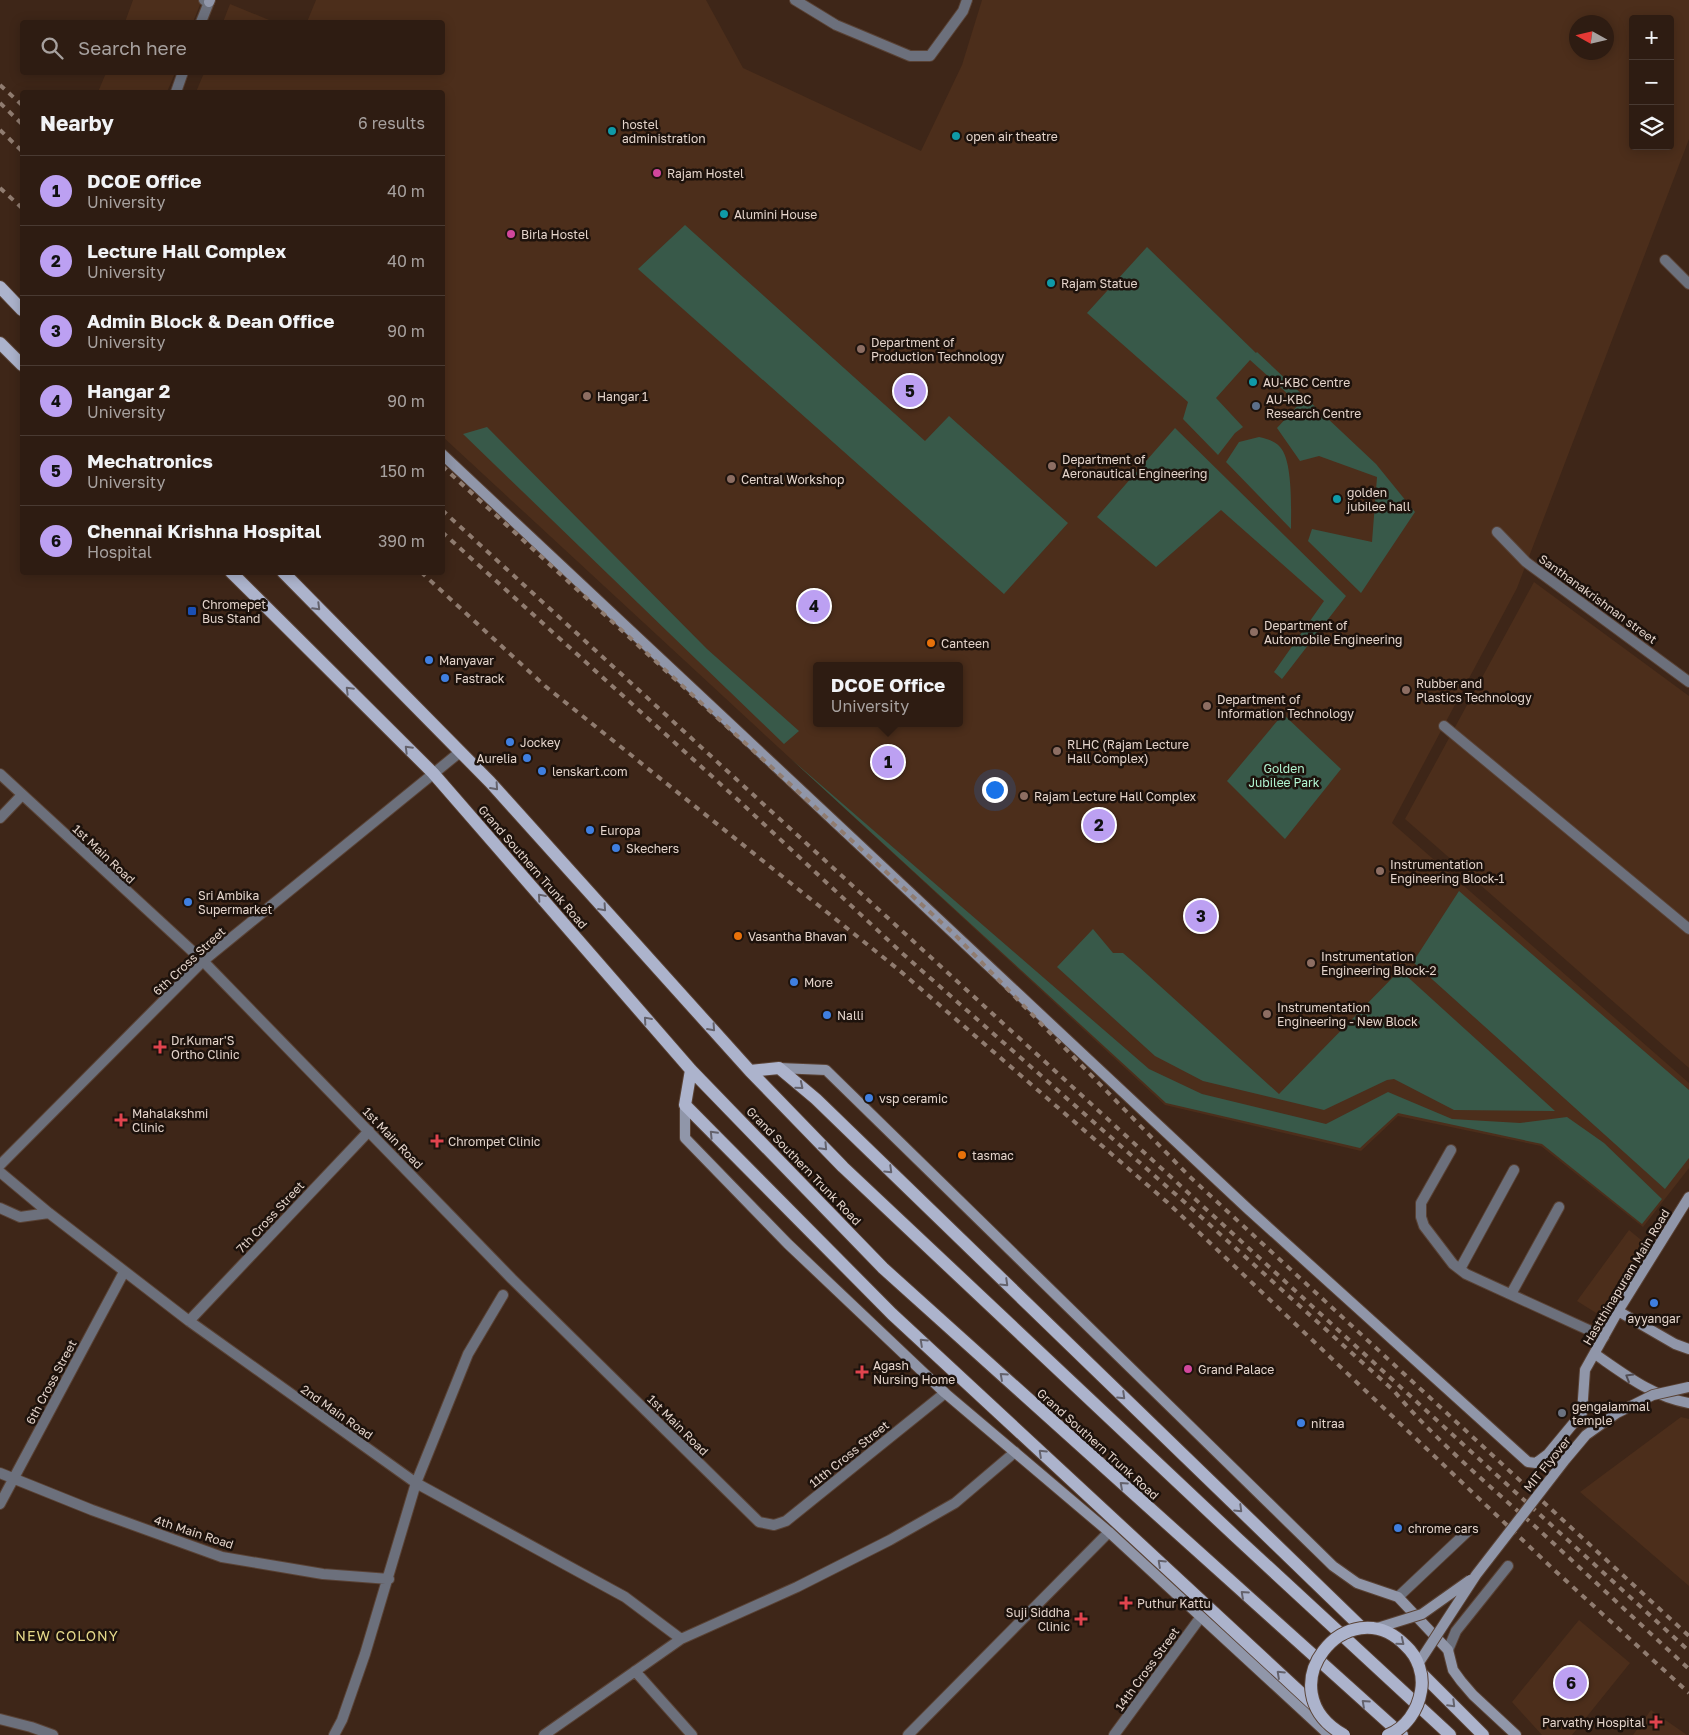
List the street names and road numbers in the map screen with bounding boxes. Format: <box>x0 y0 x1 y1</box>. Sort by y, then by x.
street label: Santhanakrishnan street <box>1536 551 1660 647</box>
street label: Grand Southern Trunk Road <box>475 802 591 932</box>
street label: 1st Main Road <box>70 821 138 887</box>
street label: 6th Cross Street <box>150 923 228 998</box>
street label: 1st Main Road <box>360 1104 426 1172</box>
street label: Grand Southern Trunk Road <box>743 1104 865 1228</box>
street label: 7th Cross Street <box>233 1178 307 1256</box>
street label: Hastthinapuram Main Road <box>1579 1206 1673 1348</box>
street label: 6th Cross Street <box>22 1337 80 1427</box>
street label: 2nd Main Road <box>298 1382 376 1442</box>
street label: Grand Southern Trunk Road <box>1034 1385 1162 1503</box>
street label: 1st Main Road <box>644 1391 712 1459</box>
street label: 11th Cross Street <box>806 1417 892 1491</box>
street label: MIT Flyover <box>1520 1433 1574 1495</box>
street label: 4th Main Road <box>152 1512 236 1552</box>
street label: 14th Cross Street <box>1112 1624 1182 1714</box>

